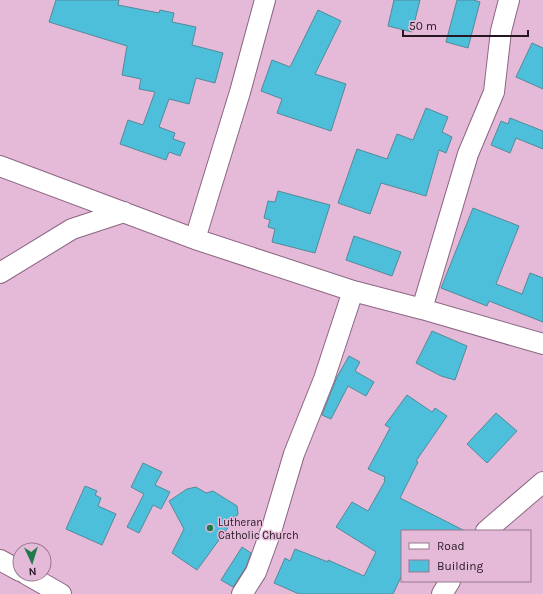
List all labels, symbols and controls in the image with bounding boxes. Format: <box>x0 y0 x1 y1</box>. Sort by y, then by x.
scale bar <box>403 12 528 38</box>
text: 50 m <box>409 19 437 33</box>
place label: Lutheran Catholic Church <box>218 516 299 542</box>
marker: Lutheran Catholic Church <box>205 523 215 533</box>
legend <box>401 530 531 582</box>
text: Road <box>437 539 465 553</box>
north arrow <box>12 542 52 582</box>
text: Building <box>437 559 484 573</box>
text: N <box>28 565 37 578</box>

